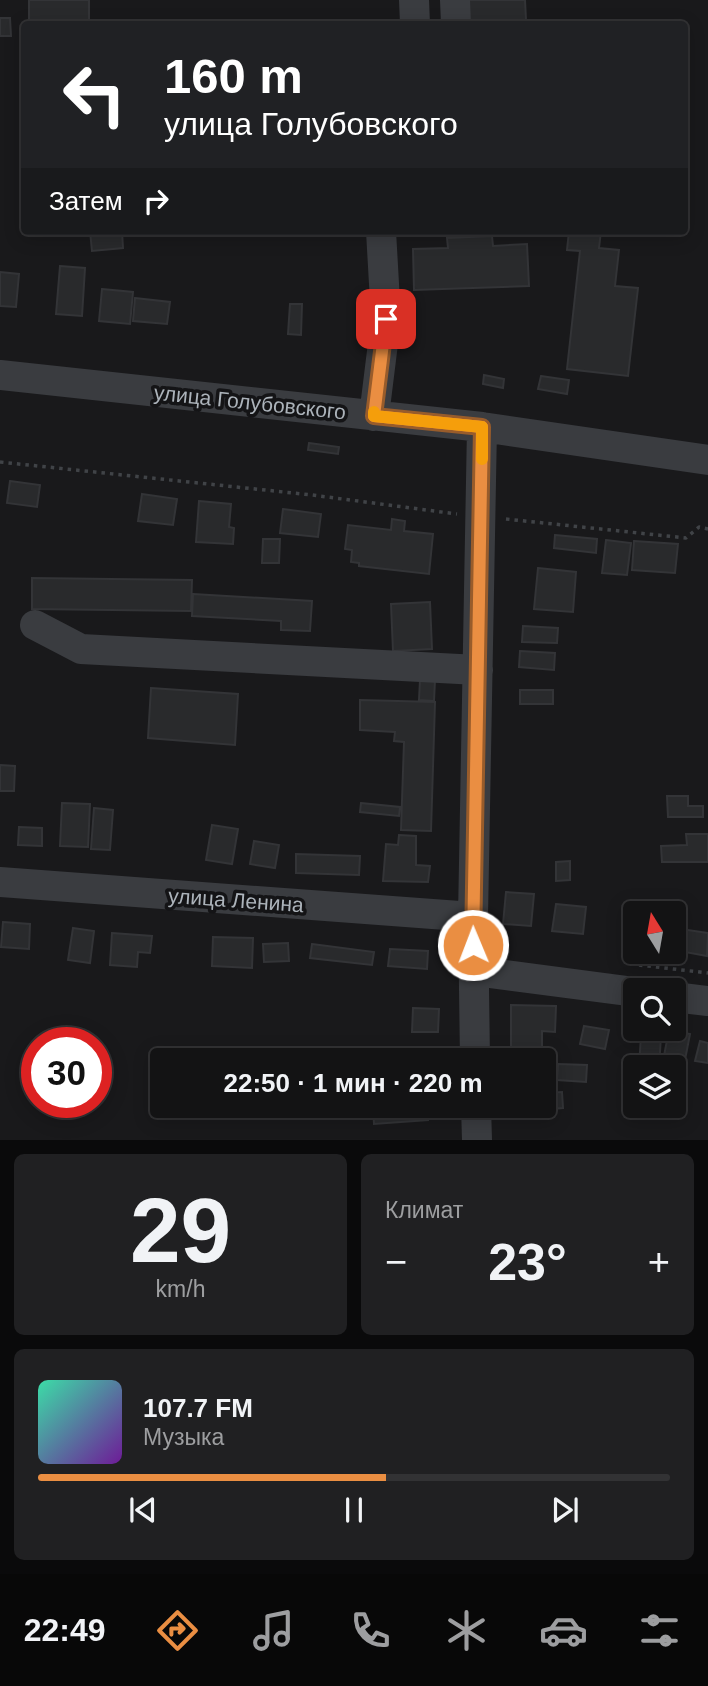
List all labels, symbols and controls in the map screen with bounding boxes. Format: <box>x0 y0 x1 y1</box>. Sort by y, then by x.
icon: left <box>49 49 140 140</box>
text: 160 m <box>164 49 303 103</box>
text: улица Голубовского <box>164 106 458 142</box>
icon: right <box>137 182 175 220</box>
text: Затем <box>49 186 123 216</box>
pin <box>356 289 416 349</box>
icon: arrive <box>367 300 405 338</box>
street label: улица Голубовского <box>153 380 347 424</box>
street label: улица Ленина <box>168 884 305 916</box>
north arrow <box>623 901 686 964</box>
map controls <box>623 901 686 1118</box>
position arrow <box>436 908 510 982</box>
button: search <box>623 978 686 1041</box>
speed limit sign: 30 <box>21 1027 112 1118</box>
button: layers <box>623 1055 686 1118</box>
text: 22:50 · 1 мин · 220 m <box>223 1068 483 1098</box>
text: 29 <box>130 1180 231 1281</box>
text: Климат <box>385 1197 463 1223</box>
text: 23° <box>488 1233 567 1291</box>
text: − <box>385 1241 407 1283</box>
text: + <box>648 1241 670 1283</box>
text: km/h <box>156 1276 205 1302</box>
text: 107.7 FM <box>143 1393 253 1423</box>
text: Музыка <box>143 1424 224 1450</box>
icon: previous <box>124 1491 162 1529</box>
icon: pause <box>335 1491 373 1529</box>
icon: next <box>546 1491 584 1529</box>
icon: directions <box>153 1606 202 1655</box>
icon: music <box>249 1606 298 1655</box>
icon: phone <box>346 1606 395 1655</box>
icon: climate <box>442 1606 491 1655</box>
icon: car <box>539 1606 588 1655</box>
icon: filters <box>635 1606 684 1655</box>
text: 22:49 <box>24 1612 106 1648</box>

